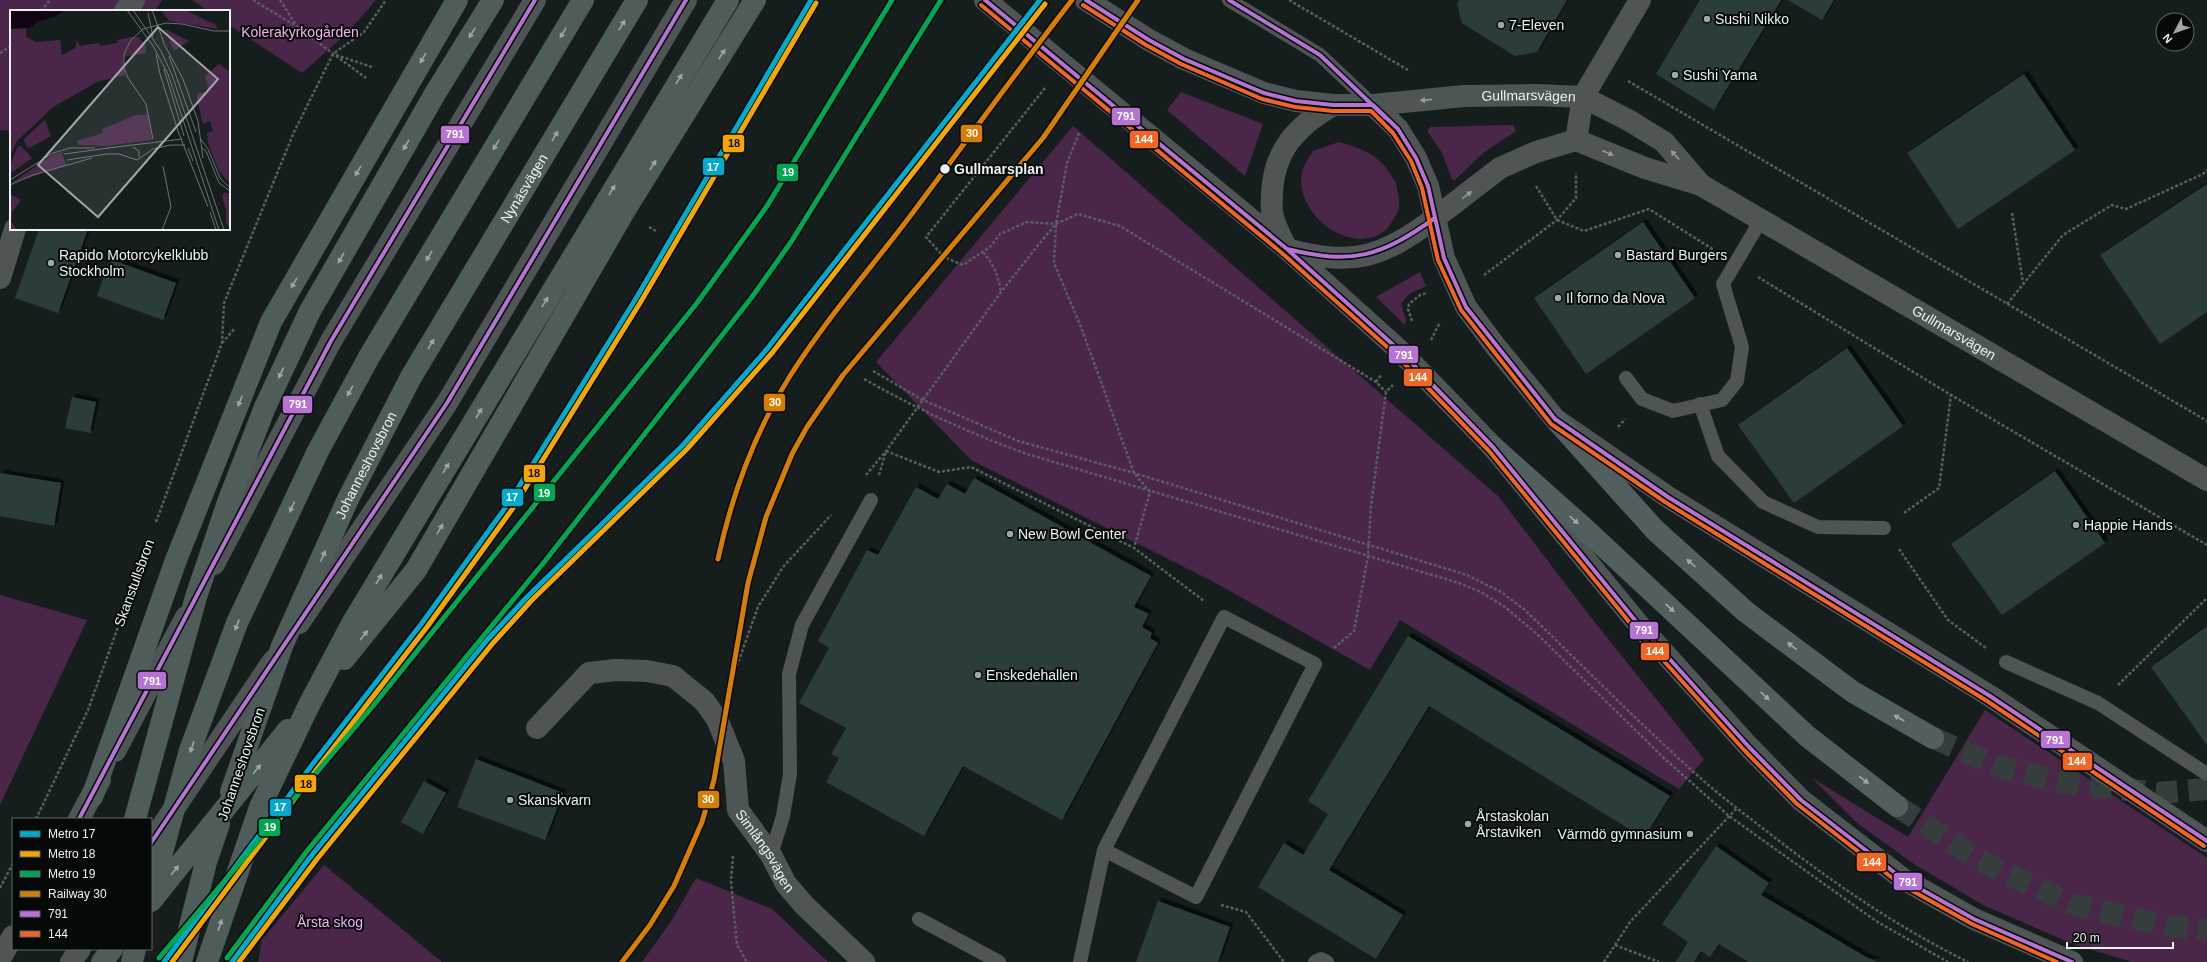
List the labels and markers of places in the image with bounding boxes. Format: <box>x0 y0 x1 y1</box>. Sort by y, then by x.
place label: Sushi Nikko <box>1715 11 1789 27</box>
marker: Sushi Nikko <box>1702 14 1712 24</box>
place label: 7-Eleven <box>1509 17 1564 33</box>
marker: 7-Eleven <box>1496 20 1506 30</box>
place label: Sushi Yama <box>1683 67 1757 83</box>
marker: Sushi Yama <box>1670 70 1680 80</box>
place label: Gullmarsplan <box>954 161 1043 177</box>
marker: Gullmarsplan <box>938 162 952 176</box>
place label: Rapido Motorcykelklubb Stockholm <box>59 247 209 279</box>
place label: Bastard Burgers <box>1626 247 1727 263</box>
marker: Bastard Burgers <box>1613 250 1623 260</box>
marker: Rapido Motorcykelklubb Stockholm <box>46 258 56 268</box>
place label: Il forno da Nova <box>1566 290 1665 306</box>
marker: Il forno da Nova <box>1553 293 1563 303</box>
place label: Happie Hands <box>2084 517 2173 533</box>
marker: Happie Hands <box>2071 520 2081 530</box>
place label: New Bowl Center <box>1018 526 1126 542</box>
marker: New Bowl Center <box>1005 529 1015 539</box>
place label: Enskedehallen <box>986 667 1078 683</box>
marker: Enskedehallen <box>973 670 983 680</box>
place label: Skanskvarn <box>518 792 591 808</box>
marker: Skanskvarn <box>505 795 515 805</box>
place label: Årstaskolan Årstaviken <box>1476 808 1549 840</box>
marker: Årstaskolan Årstaviken <box>1463 819 1473 829</box>
place label: Värmdö gymnasium <box>1558 826 1682 842</box>
marker: Värmdö gymnasium <box>1685 829 1695 839</box>

